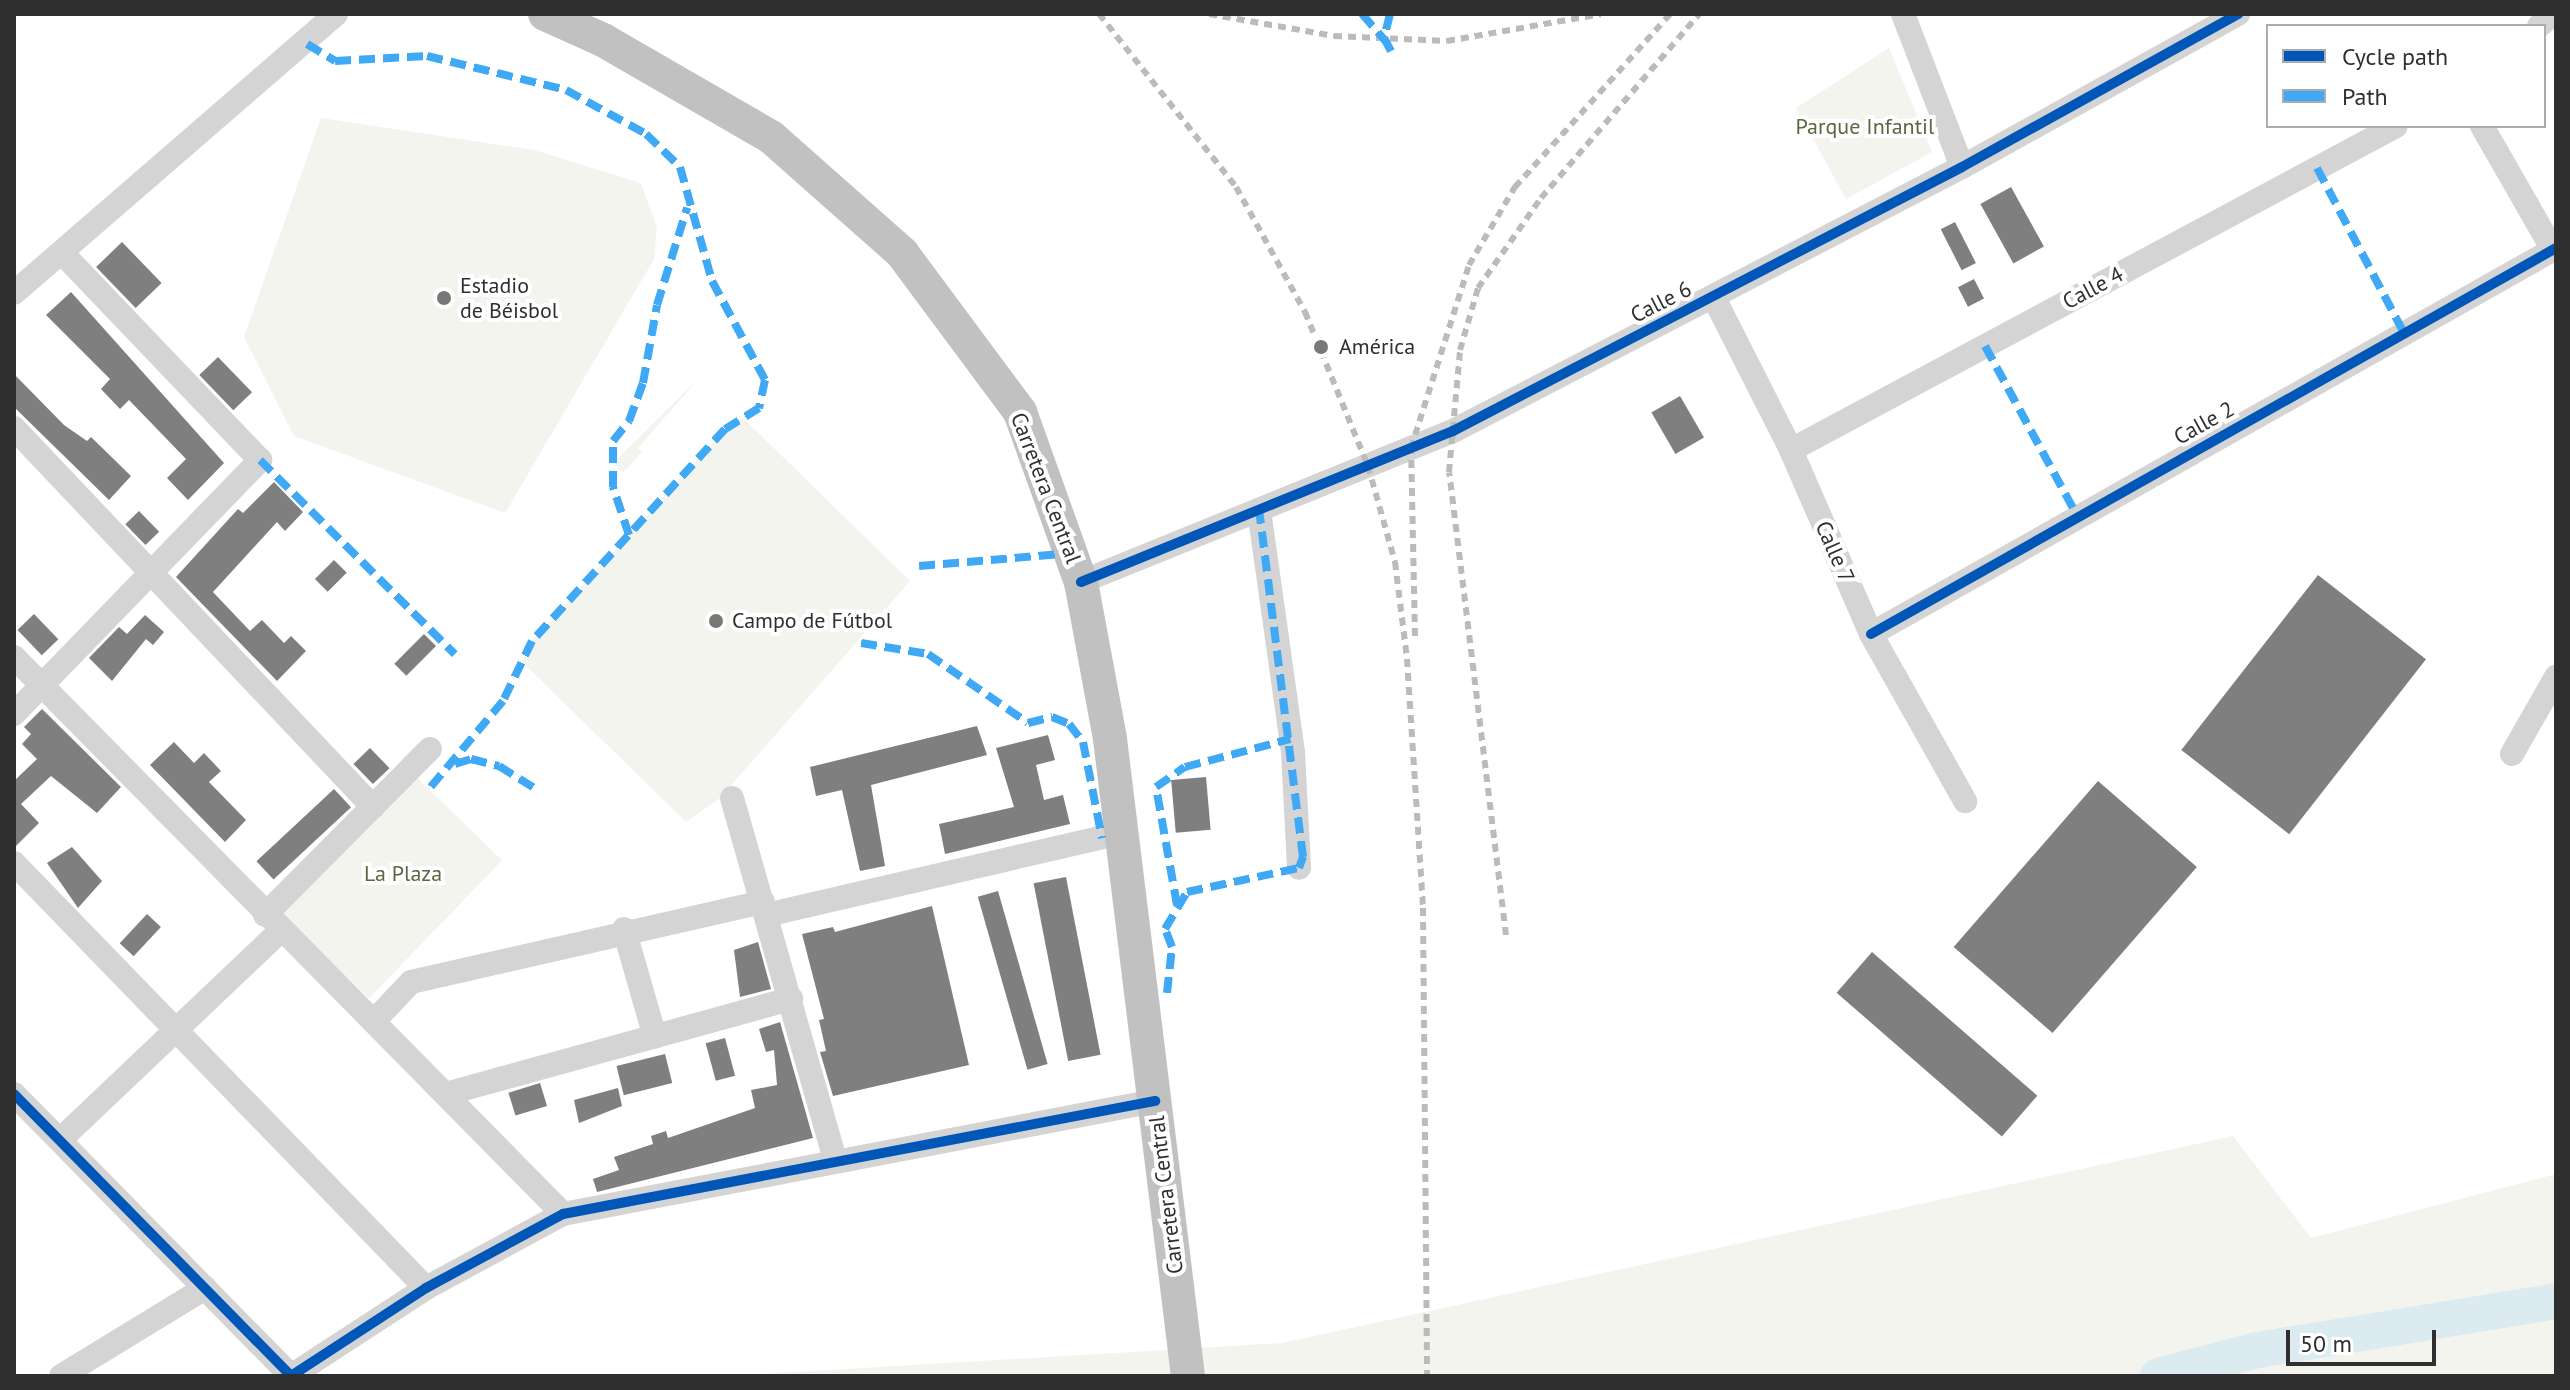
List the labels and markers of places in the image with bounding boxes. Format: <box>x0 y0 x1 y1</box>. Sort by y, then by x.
place label: Estadio de Béisbol <box>460 272 558 324</box>
marker: Estadio de Béisbol <box>435 289 453 307</box>
place label: América <box>1339 334 1415 360</box>
marker: América <box>1310 336 1332 358</box>
place label: Campo de Fútbol <box>732 608 892 634</box>
marker: Campo de Fútbol <box>707 612 725 630</box>

